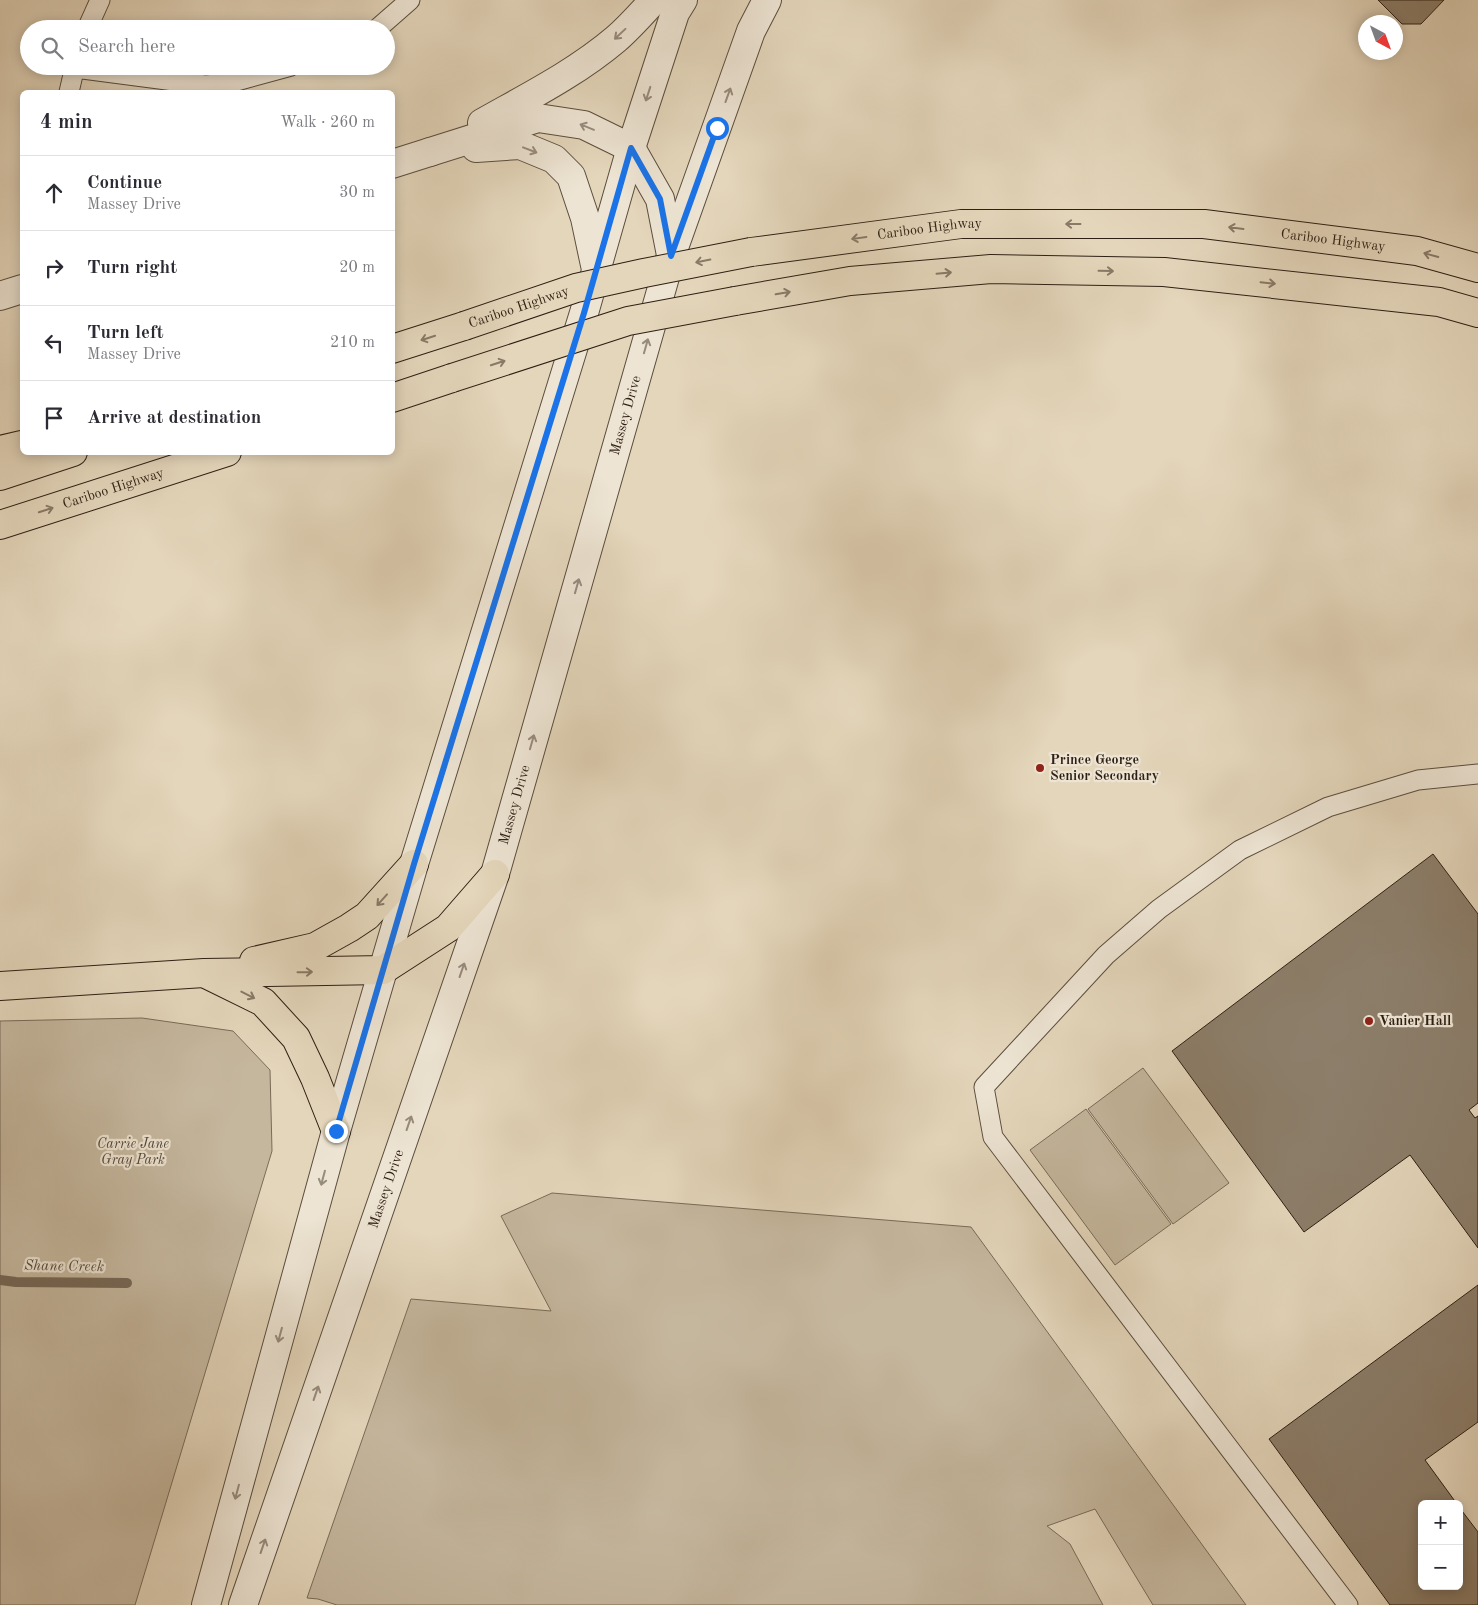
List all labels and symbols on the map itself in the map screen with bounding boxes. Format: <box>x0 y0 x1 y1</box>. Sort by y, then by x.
north arrow <box>1358 15 1403 60</box>
one-way arrow <box>614 28 626 40</box>
one-way arrow <box>643 86 652 102</box>
one-way arrow <box>724 87 734 103</box>
route start <box>706 117 729 140</box>
one-way arrow <box>580 122 595 131</box>
one-way arrow <box>522 145 537 155</box>
street label: Cariboo Highway <box>876 217 982 242</box>
one-way arrow <box>1066 219 1082 229</box>
one-way arrow <box>1228 223 1244 233</box>
street label: Cariboo Highway <box>1280 227 1387 254</box>
one-way arrow <box>852 233 868 243</box>
one-way arrow <box>1423 250 1439 260</box>
one-way arrow <box>695 257 711 267</box>
one-way arrow <box>1098 266 1114 276</box>
one-way arrow <box>935 268 951 278</box>
one-way arrow <box>1260 278 1276 288</box>
street label: Cariboo Highway <box>467 284 572 331</box>
one-way arrow <box>774 287 790 297</box>
one-way arrow <box>420 333 436 343</box>
one-way arrow <box>642 338 651 354</box>
one-way arrow <box>490 358 506 367</box>
street label: Massey Drive <box>608 374 644 457</box>
street label: Cariboo Highway <box>61 466 166 511</box>
one-way arrow <box>38 505 54 515</box>
one-way arrow <box>572 579 582 595</box>
one-way arrow <box>528 735 538 751</box>
place label: Prince George Senior Secondary <box>1050 753 1159 783</box>
marker: Prince George Senior Secondary <box>1034 762 1046 774</box>
street label: Massey Drive <box>497 763 533 846</box>
one-way arrow <box>376 894 387 907</box>
one-way arrow <box>458 963 467 978</box>
one-way arrow <box>296 967 313 977</box>
one-way arrow <box>240 990 255 1000</box>
place label: Vanier Hall <box>1379 1014 1451 1028</box>
marker: Vanier Hall <box>1363 1015 1375 1027</box>
one-way arrow <box>405 1116 414 1132</box>
route end <box>325 1120 348 1143</box>
park label: Carrie Jane Gray Park <box>97 1137 169 1168</box>
street label: Massey Drive <box>366 1148 406 1230</box>
one-way arrow <box>318 1170 328 1186</box>
water label: Shane Creek <box>24 1259 104 1275</box>
one-way arrow <box>275 1326 285 1342</box>
one-way arrow <box>312 1386 321 1401</box>
one-way arrow <box>232 1483 241 1499</box>
one-way arrow <box>258 1539 268 1555</box>

